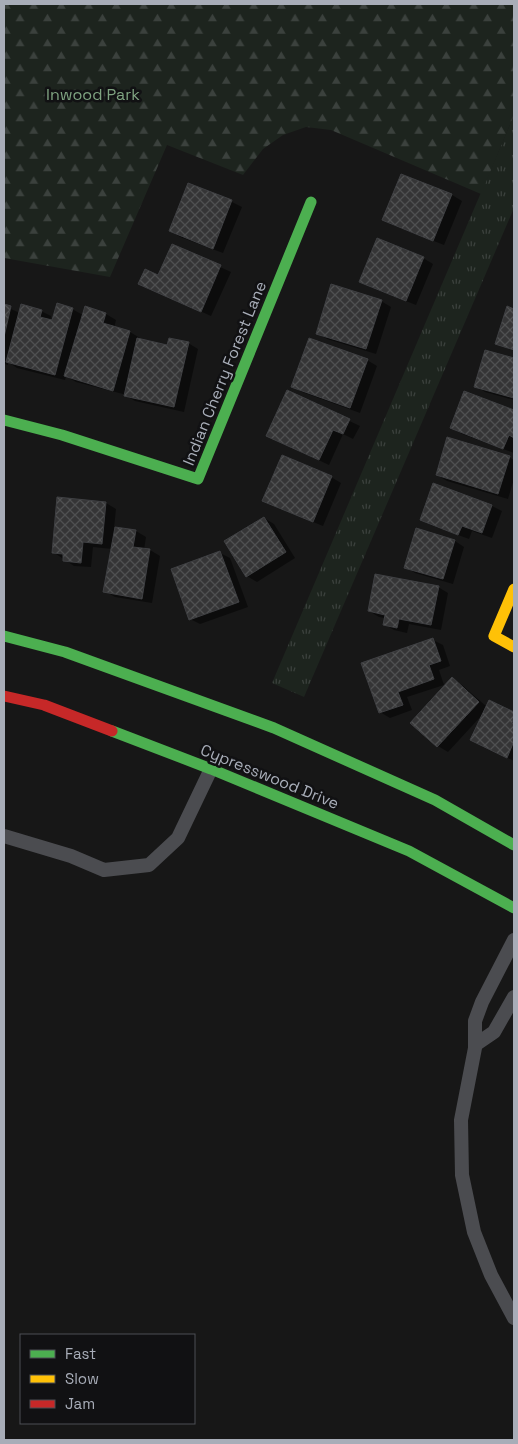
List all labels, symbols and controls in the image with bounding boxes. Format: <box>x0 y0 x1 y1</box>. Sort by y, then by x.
park label: Inwood Park <box>46 84 140 105</box>
street label: Indian Cherry Forest Lane <box>178 278 271 469</box>
street label: Cypresswood Drive <box>197 739 342 814</box>
legend <box>20 1334 195 1424</box>
text: Fast <box>65 1344 96 1363</box>
text: Slow <box>65 1369 99 1388</box>
text: Jam <box>65 1394 95 1413</box>

